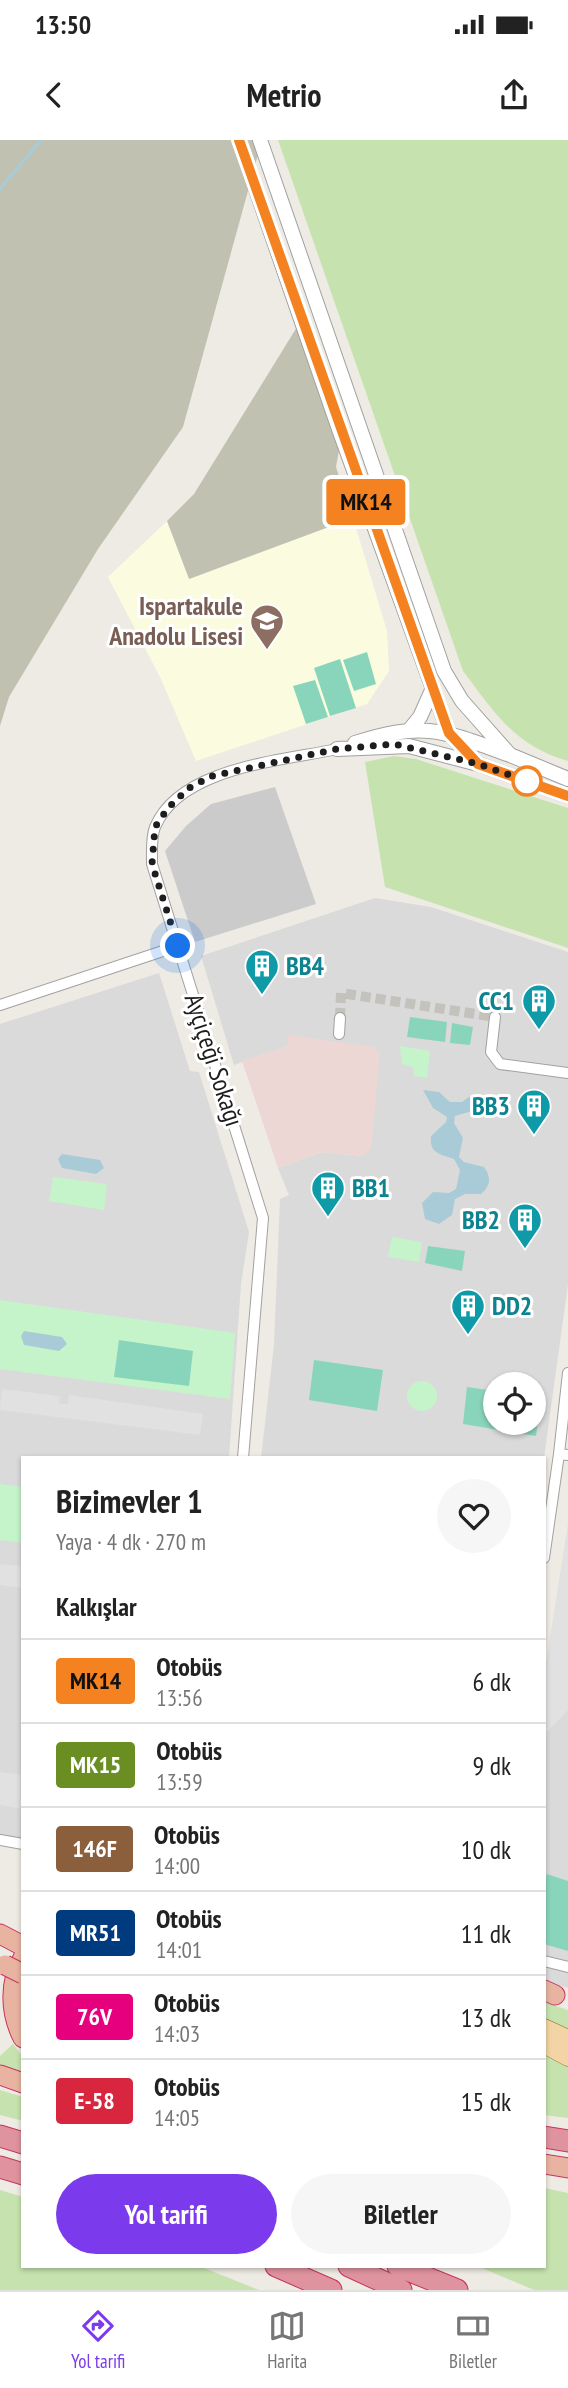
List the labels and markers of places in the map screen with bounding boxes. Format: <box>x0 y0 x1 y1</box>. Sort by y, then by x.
place label: Ispartakule Anadolu Lisesi <box>108 589 243 652</box>
school or university icon: Ispartakule Anadolu Lisesi <box>248 602 286 651</box>
unlabelled marker <box>512 766 542 796</box>
building icon: BB4 <box>243 947 281 996</box>
place label: BB4 <box>286 949 324 982</box>
building icon: CC1 <box>520 982 558 1031</box>
place label: CC1 <box>479 984 514 1017</box>
building icon: BB3 <box>515 1087 553 1136</box>
place label: BB3 <box>472 1089 510 1122</box>
building icon: BB1 <box>309 1169 347 1218</box>
place label: BB1 <box>352 1171 390 1204</box>
building icon: BB2 <box>506 1201 544 1250</box>
place label: BB2 <box>462 1203 500 1236</box>
building icon: DD2 <box>449 1287 487 1336</box>
place label: DD2 <box>492 1289 532 1322</box>

